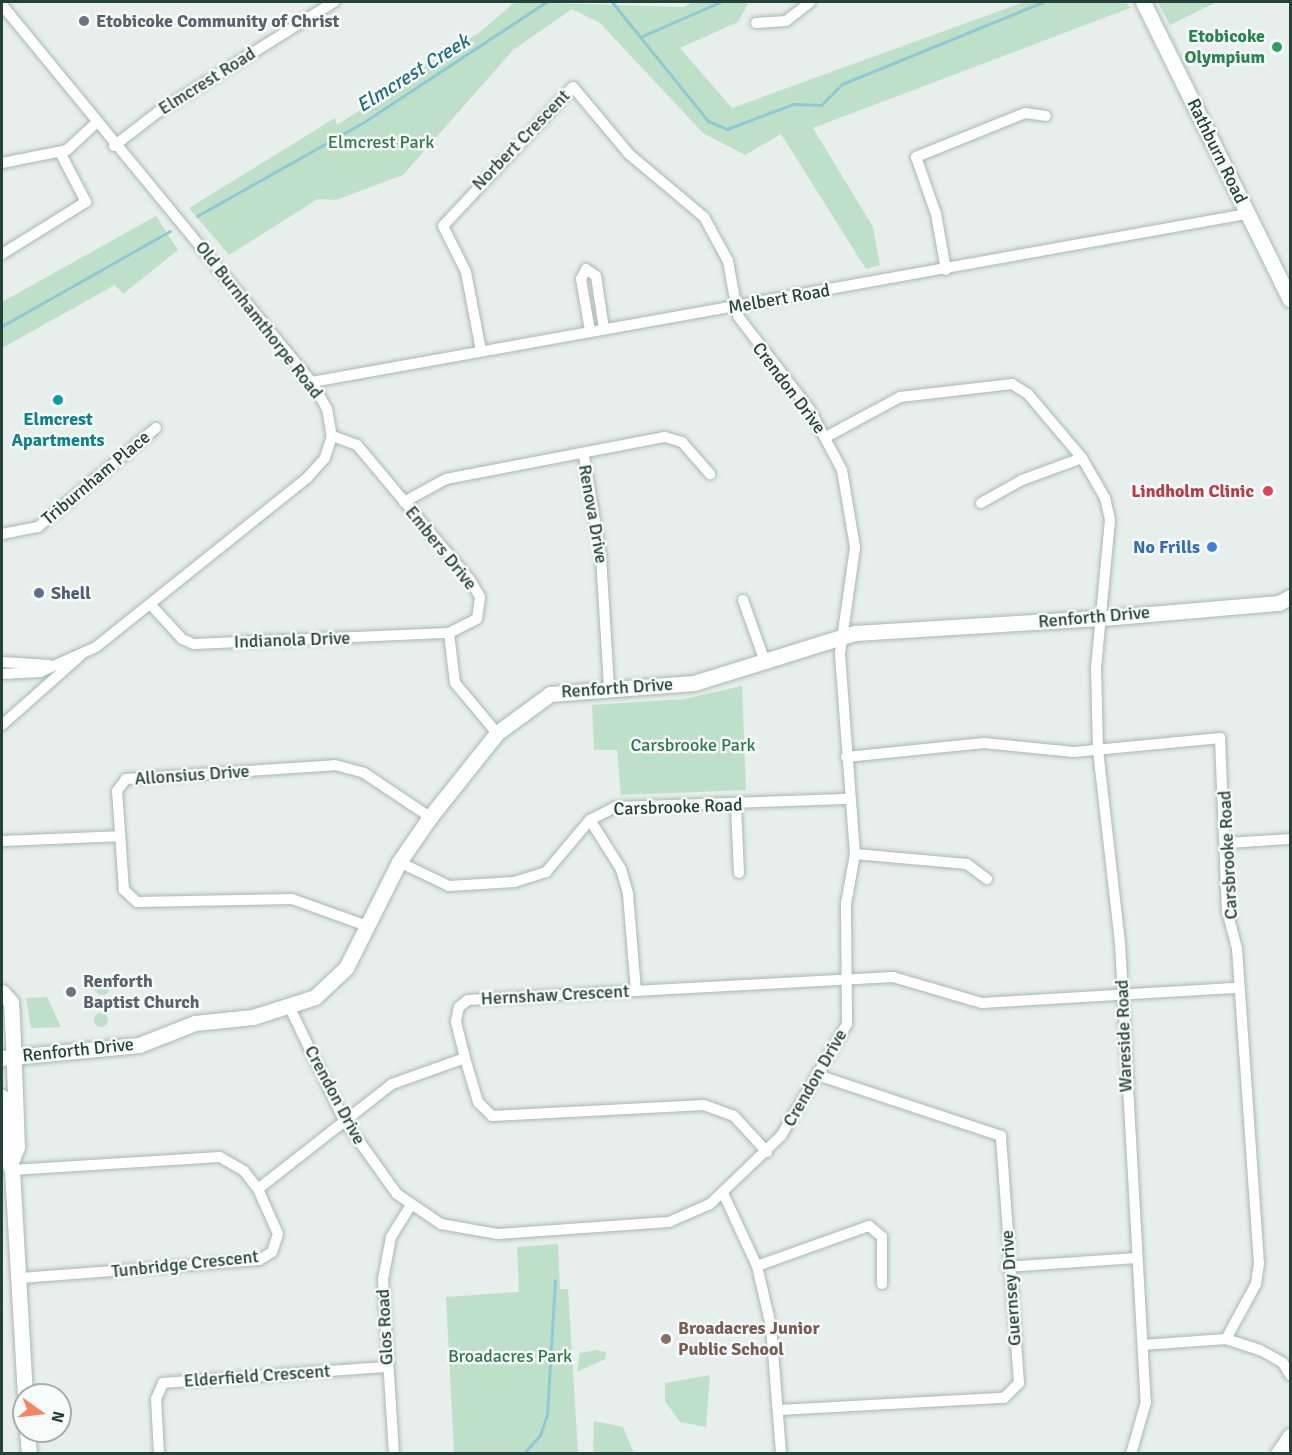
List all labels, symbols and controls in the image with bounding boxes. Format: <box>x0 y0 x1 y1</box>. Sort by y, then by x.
place label: Etobicoke Community of Christ <box>96 10 339 32</box>
marker: Etobicoke Community of Christ <box>77 14 91 28</box>
place label: Etobicoke Olympium <box>1185 26 1265 68</box>
water label: Elmcrest Creek <box>352 29 474 117</box>
marker: Etobicoke Olympium <box>1270 40 1284 54</box>
street label: Elmcrest Road <box>155 43 259 119</box>
street label: Norbert Crescent <box>468 85 574 195</box>
street label: Rathburn Road <box>1182 95 1252 207</box>
park label: Elmcrest Park <box>328 131 434 153</box>
street label: Old Burnhamthorpe Road <box>191 237 327 403</box>
street label: Melbert Road <box>726 279 832 319</box>
street label: Crendon Drive <box>748 338 830 438</box>
marker: Elmcrest Apartments <box>51 393 65 407</box>
place label: Elmcrest Apartments <box>11 409 105 452</box>
street label: Triburnham Place <box>37 426 155 530</box>
street label: Renova Drive <box>574 463 612 565</box>
place label: Lindholm Clinic <box>1131 480 1254 502</box>
marker: Lindholm Clinic <box>1259 482 1277 500</box>
street label: Embers Drive <box>401 502 481 594</box>
place label: No Frills <box>1133 536 1200 558</box>
marker: No Frills <box>1205 540 1219 554</box>
place label: Shell <box>51 582 91 604</box>
marker: Shell <box>32 586 46 600</box>
street label: Renforth Drive <box>1037 601 1151 633</box>
street label: Indianola Drive <box>233 627 351 653</box>
street label: Renforth Drive <box>560 673 674 703</box>
park label: Carsbrooke Park <box>630 734 756 756</box>
street label: Allonsius Drive <box>134 760 250 790</box>
street label: Carsbrooke Road <box>1214 790 1242 920</box>
street label: Carsbrooke Road <box>613 794 743 820</box>
place label: Renforth Baptist Church <box>83 971 200 1014</box>
street label: Wareside Road <box>1111 979 1137 1093</box>
street label: Hernshaw Crescent <box>480 980 630 1010</box>
marker: Renforth Baptist Church <box>64 985 78 999</box>
street label: Crendon Drive <box>778 1025 852 1131</box>
street label: Renforth Drive <box>21 1033 135 1067</box>
street label: Crendon Drive <box>300 1042 370 1148</box>
street label: Guernsey Drive <box>996 1229 1026 1347</box>
street label: Tunbridge Crescent <box>110 1246 260 1282</box>
street label: Glos Road <box>372 1288 398 1366</box>
place label: Broadacres Junior Public School <box>678 1318 820 1360</box>
marker: Broadacres Junior Public School <box>659 1332 673 1346</box>
park label: Broadacres Park <box>448 1345 572 1367</box>
street label: Elderfield Crescent <box>183 1360 331 1392</box>
north arrow <box>12 1383 72 1443</box>
text: N <box>46 1409 69 1425</box>

